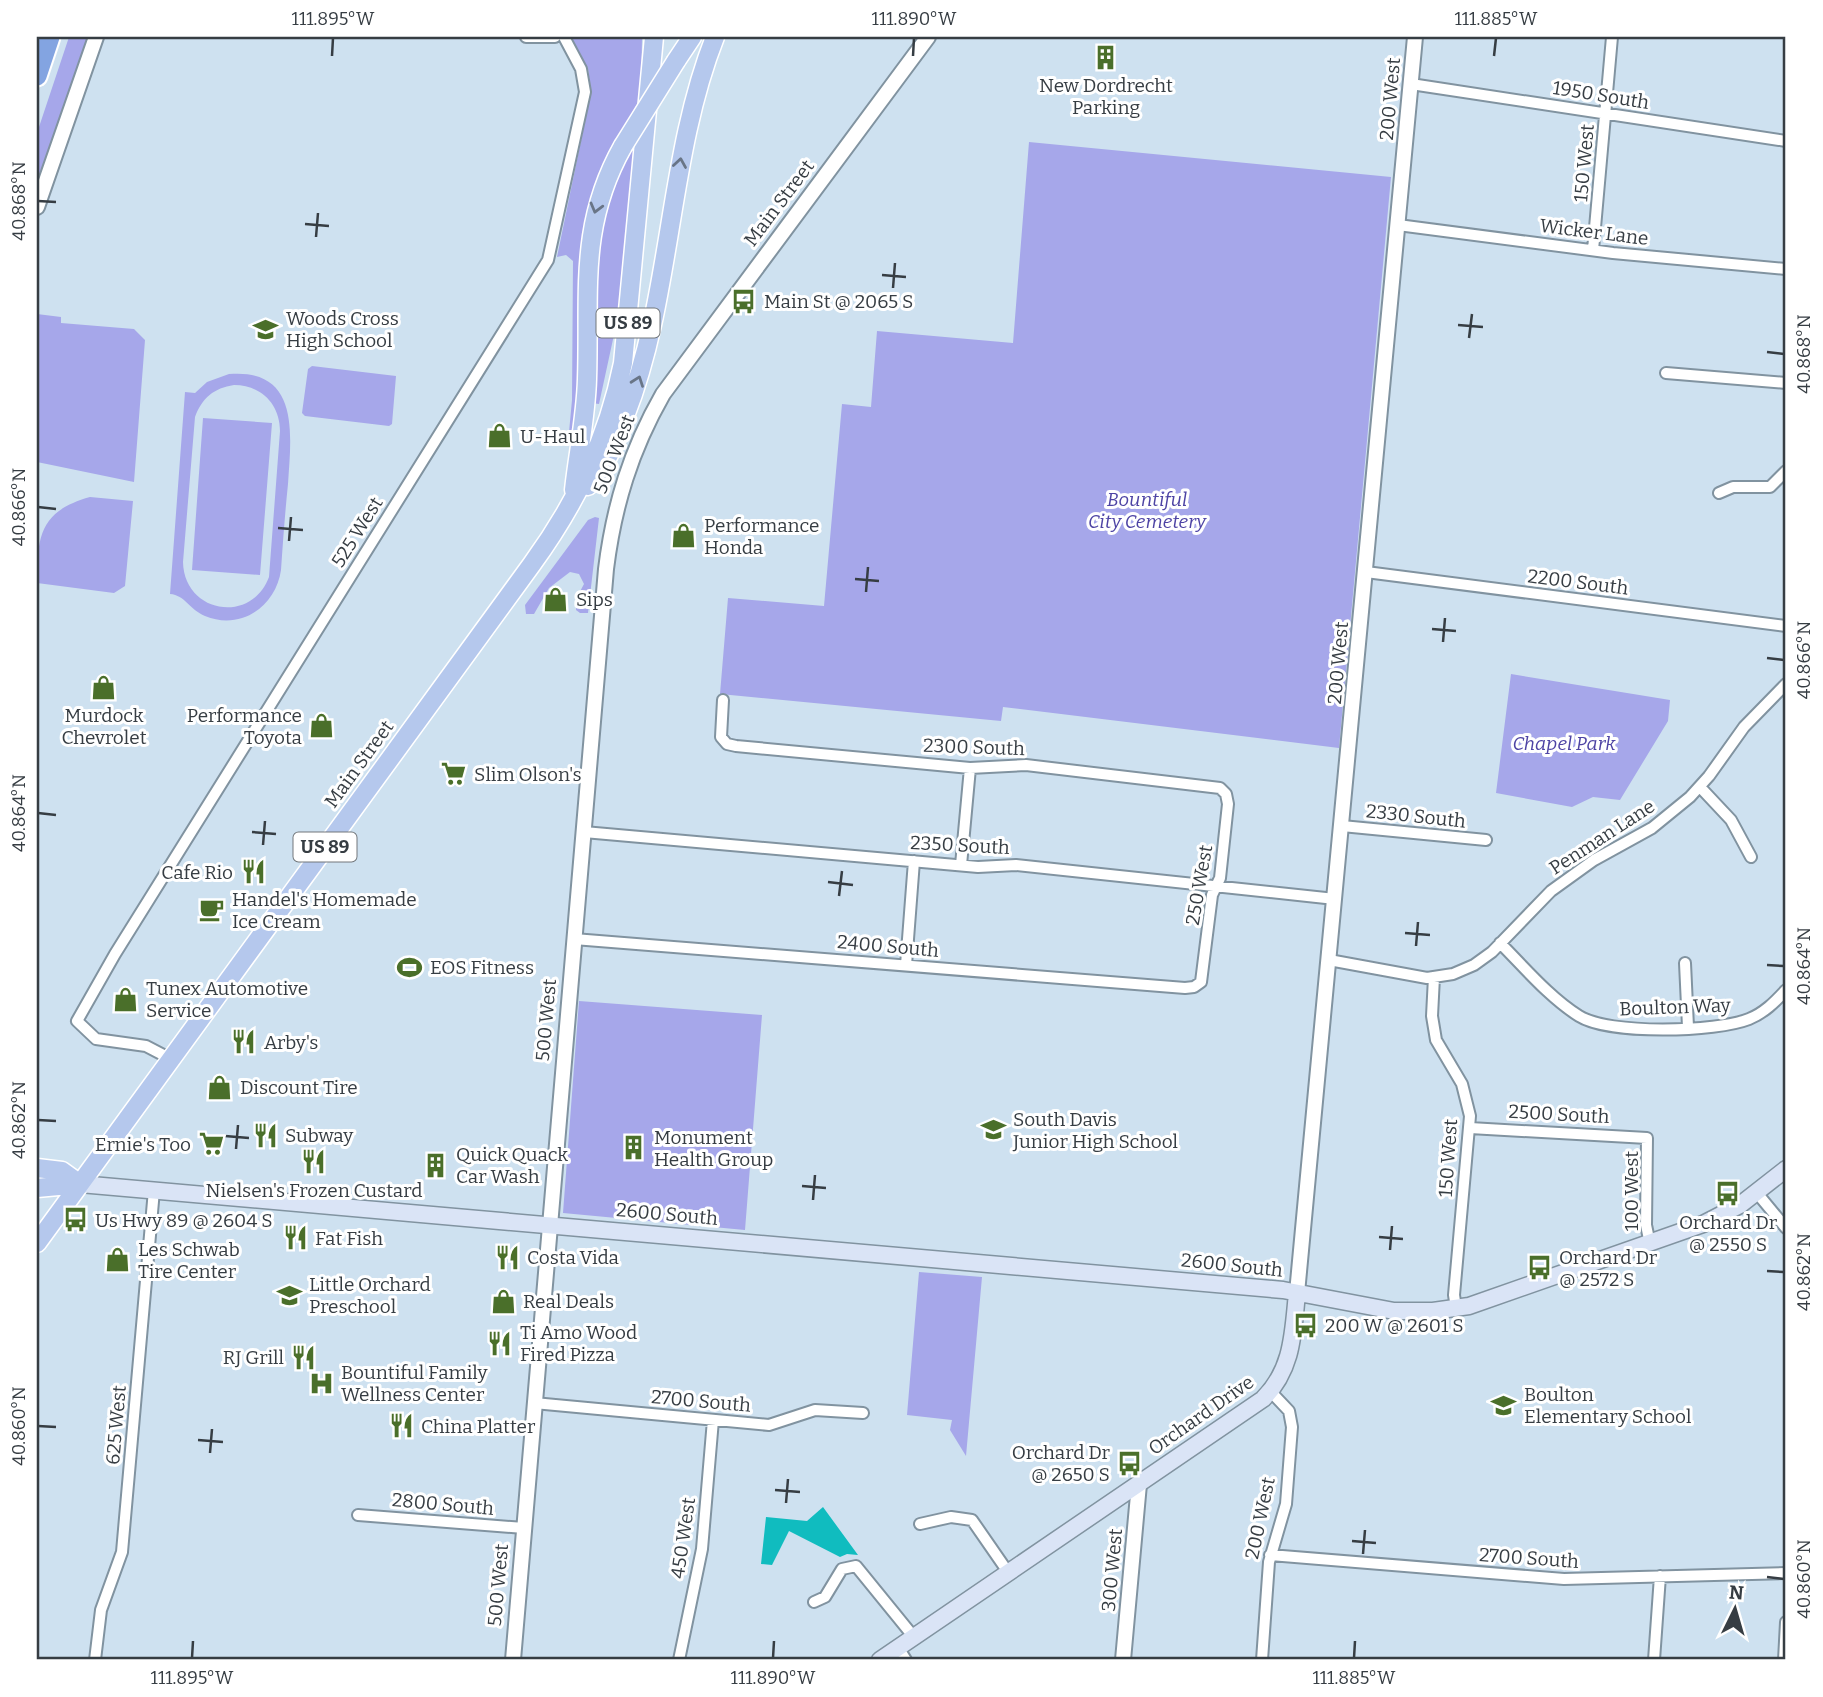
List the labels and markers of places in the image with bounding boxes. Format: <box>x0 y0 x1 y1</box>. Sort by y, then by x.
building icon: New Dordrecht Parking <box>1092 43 1120 71</box>
place label: New Dordrecht Parking <box>1039 74 1173 119</box>
bus stop icon: Main St @ 2065 S <box>730 287 758 315</box>
place label: Main St @ 2065 S <box>764 290 913 313</box>
place label: Woods Cross High School <box>286 307 399 352</box>
school or university icon: Woods Cross High School <box>252 315 280 343</box>
shop icon: U-Haul <box>486 422 514 450</box>
place label: U-Haul <box>520 425 585 448</box>
place label: Performance Honda <box>704 514 819 559</box>
shop icon: Performance Honda <box>670 522 698 550</box>
shop icon: Sips <box>542 585 570 613</box>
place label: Sips <box>576 588 613 611</box>
shop icon: Murdock Chevrolet <box>90 673 118 701</box>
place label: Murdock Chevrolet <box>61 704 147 749</box>
place label: Performance Toyota <box>187 704 303 749</box>
shop icon: Performance Toyota <box>308 712 336 740</box>
supermarket icon: Slim Olson's <box>440 760 468 788</box>
place label: Slim Olson's <box>474 763 582 786</box>
restaurant icon: Cafe Rio <box>239 858 267 886</box>
place label: Cafe Rio <box>161 861 233 884</box>
place label: Handel's Homemade Ice Cream <box>232 888 417 933</box>
cafe icon: Handel's Homemade Ice Cream <box>198 896 226 924</box>
sports icon: EOS Fitness <box>396 953 424 981</box>
place label: EOS Fitness <box>430 956 534 979</box>
place label: Tunex Automotive Service <box>146 977 308 1022</box>
shop icon: Tunex Automotive Service <box>112 985 140 1013</box>
restaurant icon: Arby's <box>230 1028 258 1056</box>
place label: Arby's <box>264 1031 318 1054</box>
shop icon: Discount Tire <box>206 1073 234 1101</box>
place label: Discount Tire <box>240 1076 358 1099</box>
place label: South Davis Junior High School <box>1012 1108 1178 1153</box>
school or university icon: South Davis Junior High School <box>979 1116 1007 1144</box>
restaurant icon: Subway <box>251 1121 279 1149</box>
place label: Subway <box>285 1124 354 1147</box>
place label: Monument Health Group <box>654 1126 773 1171</box>
supermarket icon: Ernie's Too <box>197 1130 225 1158</box>
place label: Ernie's Too <box>95 1133 191 1156</box>
building icon: Monument Health Group <box>620 1134 648 1162</box>
place label: Quick Quack Car Wash <box>456 1143 568 1188</box>
restaurant icon: Nielsen's Frozen Custard <box>300 1148 328 1176</box>
building icon: Quick Quack Car Wash <box>422 1151 450 1179</box>
place label: Nielsen's Frozen Custard <box>206 1179 422 1202</box>
bus stop icon: Orchard Dr @ 2550 S <box>1714 1180 1742 1208</box>
bus stop icon: Us Hwy 89 @ 2604 S <box>61 1206 89 1234</box>
place label: Us Hwy 89 @ 2604 S <box>95 1209 273 1232</box>
place label: Orchard Dr @ 2550 S <box>1679 1211 1778 1256</box>
restaurant icon: Fat Fish <box>281 1224 309 1252</box>
place label: Fat Fish <box>315 1227 383 1250</box>
place label: Les Schwab Tire Center <box>138 1238 240 1283</box>
restaurant icon: Costa Vida <box>493 1243 521 1271</box>
shop icon: Les Schwab Tire Center <box>104 1246 132 1274</box>
place label: Costa Vida <box>527 1246 620 1269</box>
place label: Orchard Dr @ 2572 S <box>1559 1246 1658 1291</box>
bus stop icon: Orchard Dr @ 2572 S <box>1525 1254 1553 1282</box>
place label: Little Orchard Preschool <box>309 1273 431 1318</box>
school or university icon: Little Orchard Preschool <box>275 1281 303 1309</box>
shop icon: Real Deals <box>489 1287 517 1315</box>
place label: Real Deals <box>523 1290 614 1313</box>
bus stop icon: 200 W @ 2601 S <box>1291 1311 1319 1339</box>
place label: 200 W @ 2601 S <box>1325 1314 1464 1337</box>
place label: Ti Amo Wood Fired Pizza <box>520 1321 637 1366</box>
restaurant icon: Ti Amo Wood Fired Pizza <box>486 1329 514 1357</box>
restaurant icon: RJ Grill <box>290 1343 318 1371</box>
place label: RJ Grill <box>223 1346 284 1369</box>
place label: Bountiful Family Wellness Center <box>341 1361 489 1406</box>
hospital icon: Bountiful Family Wellness Center <box>307 1369 335 1397</box>
place label: Boulton Elementary School <box>1524 1383 1691 1428</box>
school or university icon: Boulton Elementary School <box>1490 1391 1518 1419</box>
restaurant icon: China Platter <box>387 1412 415 1440</box>
place label: China Platter <box>421 1415 536 1438</box>
place label: Orchard Dr @ 2650 S <box>1012 1441 1111 1486</box>
bus stop icon: Orchard Dr @ 2650 S <box>1116 1449 1144 1477</box>

